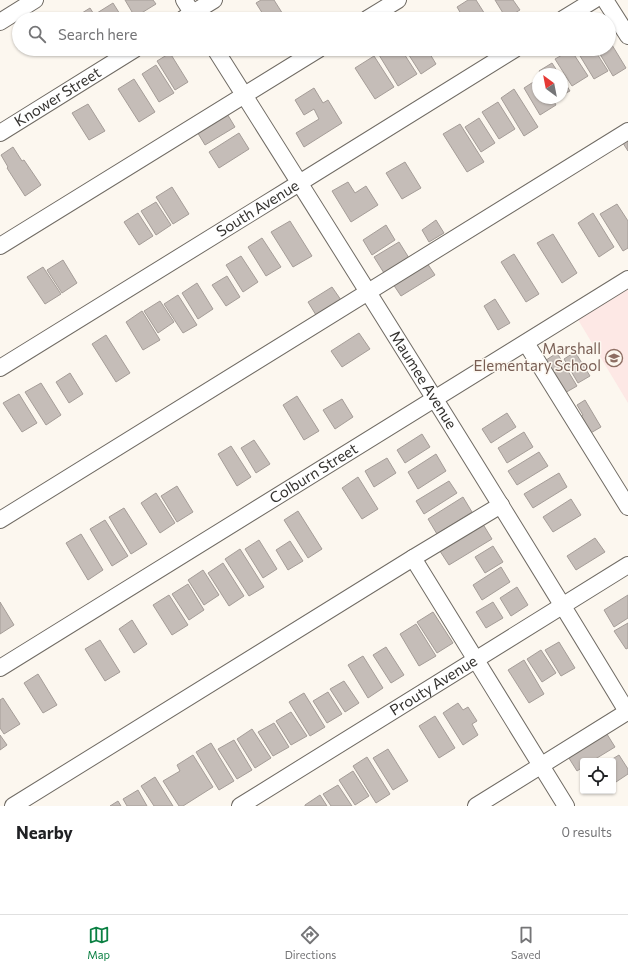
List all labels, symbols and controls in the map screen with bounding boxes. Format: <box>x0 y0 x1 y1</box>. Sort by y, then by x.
search box <box>12 12 616 56</box>
icon: search <box>26 23 48 45</box>
text: Search here <box>58 25 137 43</box>
street label: Knower Street <box>11 63 104 130</box>
north arrow <box>532 68 568 104</box>
street label: South Avenue <box>213 175 302 240</box>
street label: Maumee Avenue <box>387 327 461 432</box>
place label: Marshall Elementary School <box>474 339 601 374</box>
school or university icon: Marshall Elementary School <box>604 348 624 368</box>
street label: Colburn Street <box>266 439 361 507</box>
street label: Prouty Avenue <box>386 651 480 719</box>
map controls <box>580 758 616 794</box>
button: locate <box>580 758 616 794</box>
text: Nearby <box>16 822 73 843</box>
text: 0 results <box>561 824 612 840</box>
tab: Map <box>87 924 110 961</box>
tab: Directions <box>285 924 336 961</box>
tab: Saved <box>511 924 541 961</box>

